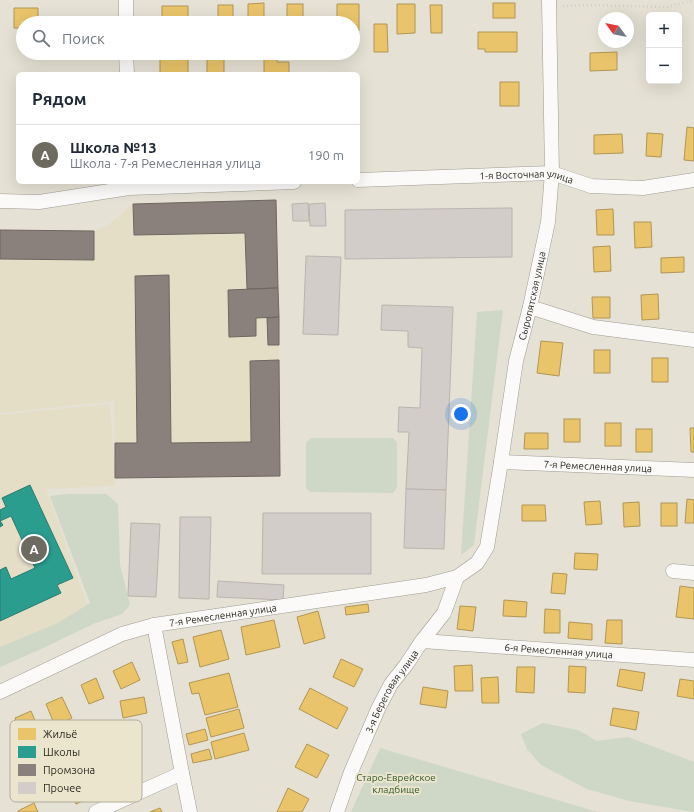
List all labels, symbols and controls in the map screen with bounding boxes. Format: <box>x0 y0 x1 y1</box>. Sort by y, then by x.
north arrow <box>598 12 634 48</box>
map controls <box>646 12 682 84</box>
button: + <box>646 12 682 48</box>
search box <box>16 16 360 60</box>
icon: search <box>30 27 52 49</box>
text: Поиск <box>62 30 105 47</box>
button: − <box>646 48 682 84</box>
text: Рядом <box>32 89 87 108</box>
text: Школа №13 <box>70 139 157 156</box>
text: A <box>40 148 50 162</box>
text: 190 m <box>308 148 344 162</box>
text: Школа · 7-я Ремесленная улица <box>70 156 261 170</box>
street label: 1-я Восточная улица <box>479 168 575 185</box>
street label: Сыропятская улица <box>516 250 547 341</box>
your location <box>451 404 471 424</box>
street label: 7-я Ремесленная улица <box>543 458 652 474</box>
pin: A <box>21 534 47 564</box>
street label: 7-я Ремесленная улица <box>168 602 277 628</box>
street label: 6-я Ремесленная улица <box>504 641 613 660</box>
street label: 3-я Береговая улица <box>363 648 420 735</box>
legend <box>10 720 142 802</box>
text: Жильё <box>43 728 77 740</box>
text: Школы <box>43 746 80 758</box>
text: Промзона <box>43 764 95 776</box>
park label: Старо-Еврейское кладбище <box>356 772 436 795</box>
text: Прочее <box>43 782 81 794</box>

